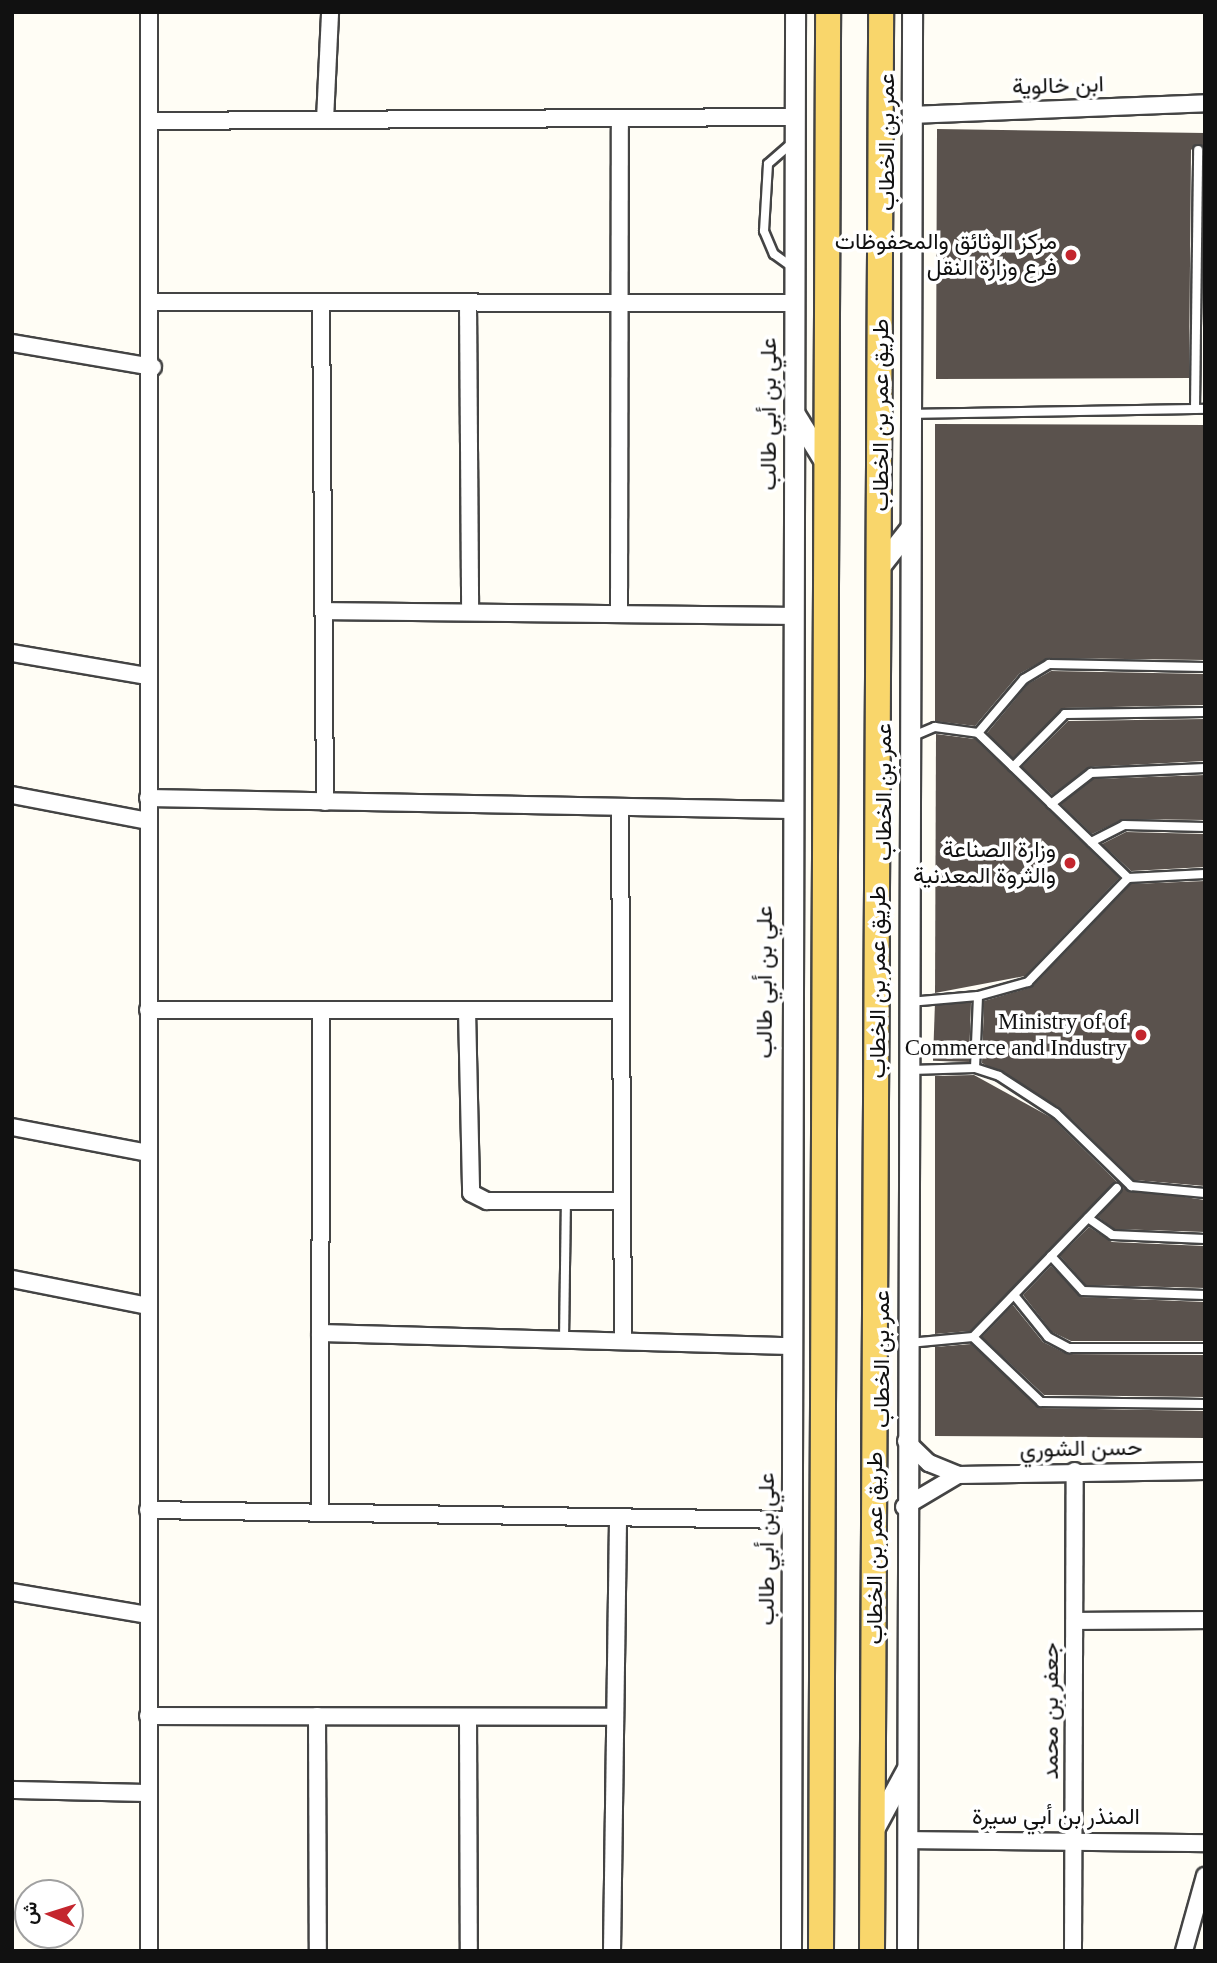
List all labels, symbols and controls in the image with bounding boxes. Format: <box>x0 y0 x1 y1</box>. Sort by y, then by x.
street label: ابن خالوية <box>1012 71 1104 101</box>
street label: عمر بن الخطاب <box>873 73 901 211</box>
place label: مركز الوثائق والمحفوظات فرع وزارة النقل <box>835 228 1057 282</box>
marker: مركز الوثائق والمحفوظات فرع وزارة النقل <box>1063 247 1079 263</box>
street label: طريق عمر بن الخطاب <box>867 319 895 511</box>
street label: علي بن أبي طالب <box>755 337 783 491</box>
street label: عمر بن الخطاب <box>870 723 898 861</box>
place label: وزارة الصناعة والثروة المعدنية <box>913 836 1056 890</box>
marker: وزارة الصناعة والثروة المعدنية <box>1062 855 1078 871</box>
street label: طريق عمر بن الخطاب <box>864 886 892 1078</box>
street label: علي بن أبي طالب <box>751 905 779 1059</box>
place label: Ministry of of Commerce and Industry <box>905 1008 1127 1062</box>
marker: Ministry of of Commerce and Industry <box>1133 1027 1149 1043</box>
street label: عمر بن الخطاب <box>868 1290 896 1428</box>
street label: حسن الشوري <box>1019 1434 1143 1464</box>
street label: طريق عمر بن الخطاب <box>861 1452 889 1644</box>
street label: علي بن أبي طالب <box>753 1472 781 1626</box>
street label: جعفر بن محمد <box>1037 1642 1065 1780</box>
street label: المنذر بن أبي سيرة <box>972 1803 1140 1831</box>
north arrow <box>14 1879 84 1949</box>
text: ش <box>18 1901 41 1925</box>

